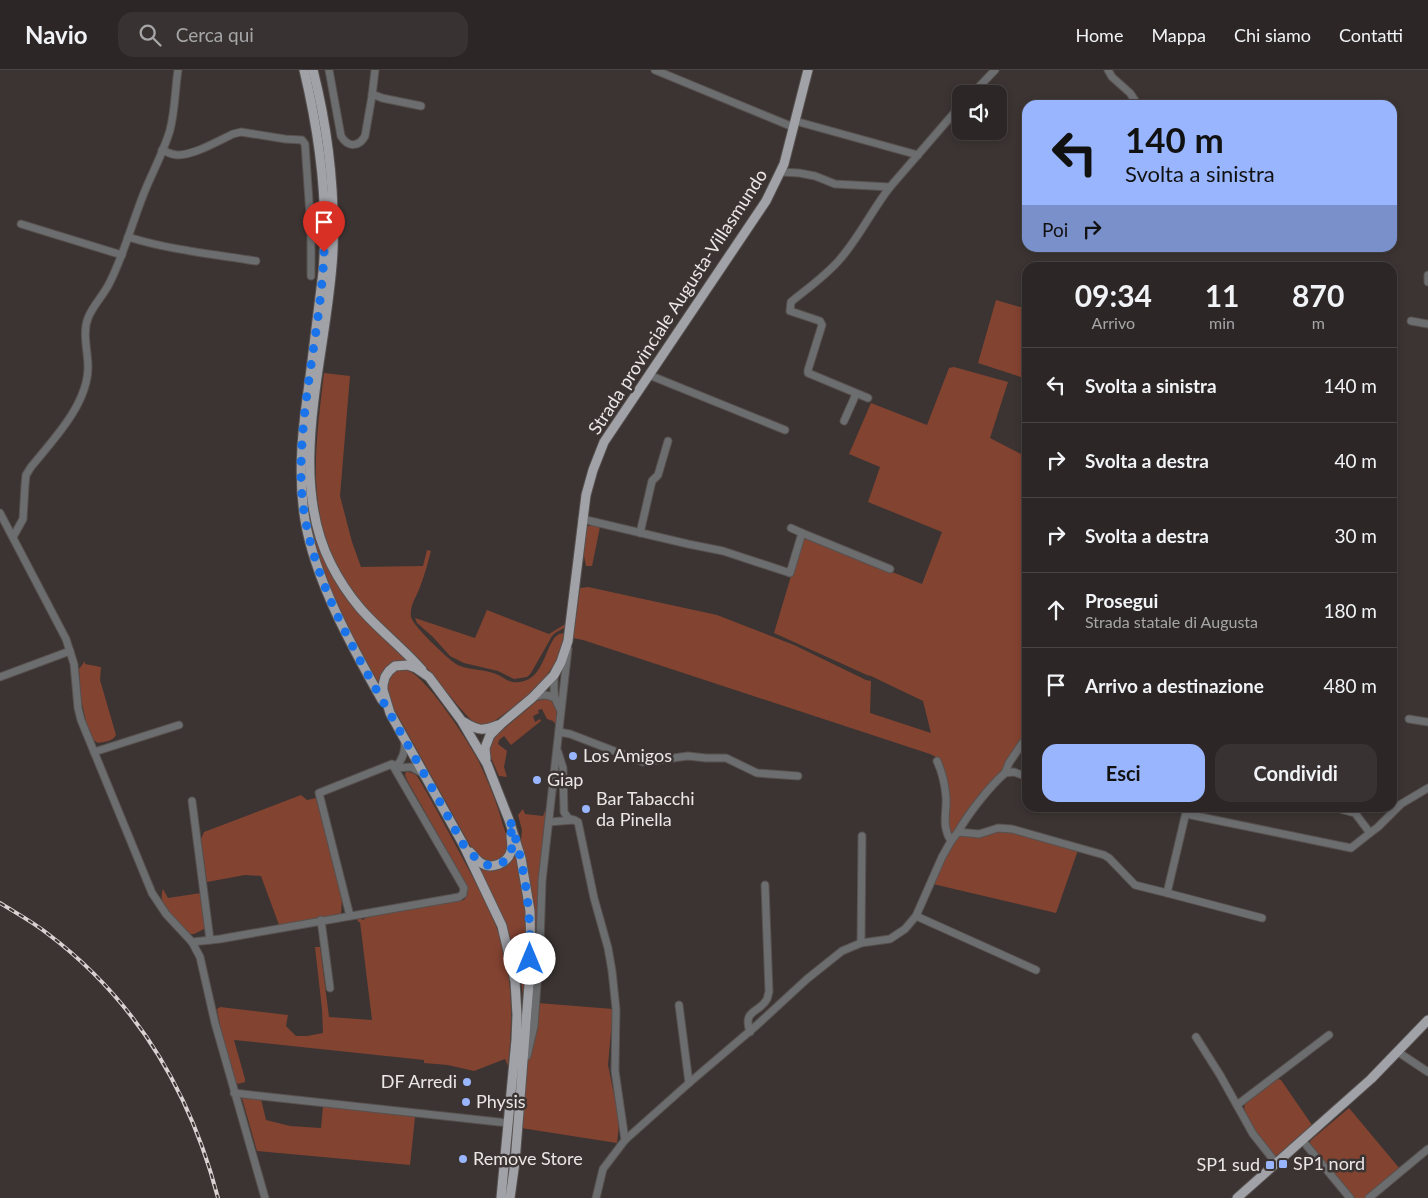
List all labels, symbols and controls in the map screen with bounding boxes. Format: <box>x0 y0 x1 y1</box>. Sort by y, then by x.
search box <box>118 12 468 57</box>
text: Navio <box>25 20 88 49</box>
icon: search <box>136 21 164 49</box>
text: Cerca qui <box>176 23 254 46</box>
text: Home <box>1075 24 1123 46</box>
text: Mappa <box>1151 24 1206 46</box>
text: Chi siamo <box>1234 24 1311 46</box>
text: Contatti <box>1339 24 1403 46</box>
map controls <box>952 85 1007 140</box>
button: sound <box>952 85 1007 140</box>
text: 140 m <box>1125 118 1224 160</box>
icon: left <box>1042 120 1107 185</box>
text: Svolta a sinistra <box>1125 160 1275 187</box>
street label: Strada provinciale Augusta-Villasmundo <box>583 165 771 438</box>
pin <box>303 201 345 252</box>
icon: arrive <box>310 208 338 236</box>
icon: right <box>1078 215 1106 243</box>
text: Poi <box>1042 218 1068 241</box>
text: 09:34 <box>1075 277 1152 313</box>
text: 11 <box>1205 277 1239 313</box>
text: 870 <box>1292 277 1344 313</box>
text: Arrivo <box>1092 313 1135 332</box>
text: min <box>1209 313 1235 332</box>
text: m <box>1312 313 1325 332</box>
icon: left <box>1042 371 1070 399</box>
text: Svolta a sinistra <box>1085 374 1217 397</box>
text: 140 m <box>1323 374 1377 397</box>
icon: right <box>1042 446 1070 474</box>
text: Svolta a destra <box>1085 449 1209 472</box>
text: 40 m <box>1334 449 1377 472</box>
icon: right <box>1042 521 1070 549</box>
text: Svolta a destra <box>1085 524 1209 547</box>
text: 30 m <box>1334 524 1377 547</box>
text: Prosegui <box>1085 589 1158 612</box>
icon: ahead <box>1042 596 1070 624</box>
text: 180 m <box>1323 599 1377 622</box>
text: Strada statale di Augusta <box>1085 612 1258 631</box>
icon: arrive <box>1042 671 1070 699</box>
text: Arrivo a destinazione <box>1085 674 1264 697</box>
text: 480 m <box>1323 674 1377 697</box>
place label: Los Amigos <box>583 744 672 766</box>
button: Esci <box>1042 744 1205 802</box>
button: Condividi <box>1215 744 1377 802</box>
marker: Los Amigos <box>567 750 579 762</box>
place label: Giap <box>547 768 583 790</box>
marker: Giap <box>531 774 543 786</box>
place label: Bar Tabacchi da Pinella <box>596 787 695 830</box>
marker: Bar Tabacchi da Pinella <box>580 803 592 815</box>
position arrow <box>503 932 555 984</box>
place label: DF Arredi <box>381 1070 457 1092</box>
marker: DF Arredi <box>461 1076 473 1088</box>
place label: Physis <box>476 1090 526 1112</box>
marker: Physis <box>460 1096 472 1108</box>
place label: Remove Store <box>473 1147 583 1169</box>
place label: SP1 nord <box>1293 1152 1365 1174</box>
marker: Remove Store <box>457 1153 469 1165</box>
place label: SP1 sud <box>1196 1153 1260 1175</box>
marker: SP1 nord <box>1277 1158 1289 1170</box>
marker: SP1 sud <box>1264 1159 1276 1171</box>

